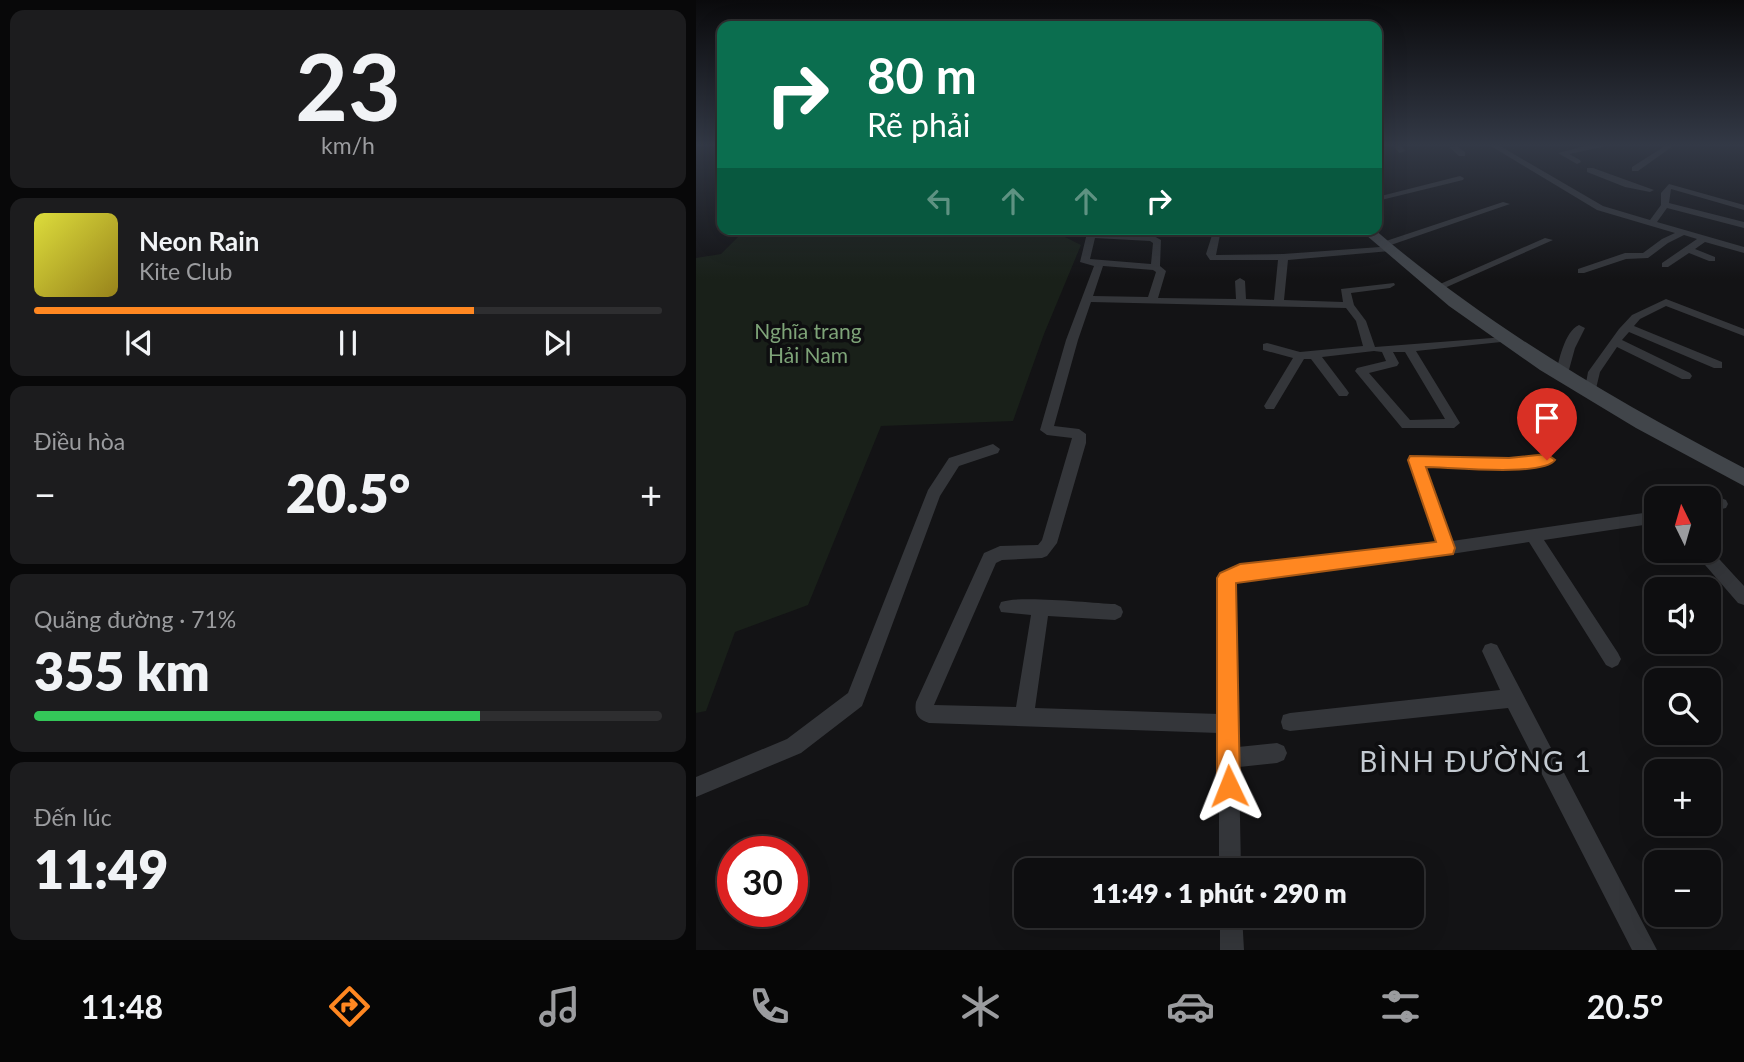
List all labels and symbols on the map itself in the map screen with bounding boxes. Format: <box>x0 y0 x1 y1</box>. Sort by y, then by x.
park label: Nghĩa trang Hải Nam <box>754 318 862 367</box>
pin <box>1517 388 1577 460</box>
north arrow <box>1644 486 1722 564</box>
district label: BÌNH ĐƯỜNG 1 <box>1359 744 1593 778</box>
position arrow <box>1192 749 1266 823</box>
speed limit sign: 30 <box>717 836 808 927</box>

